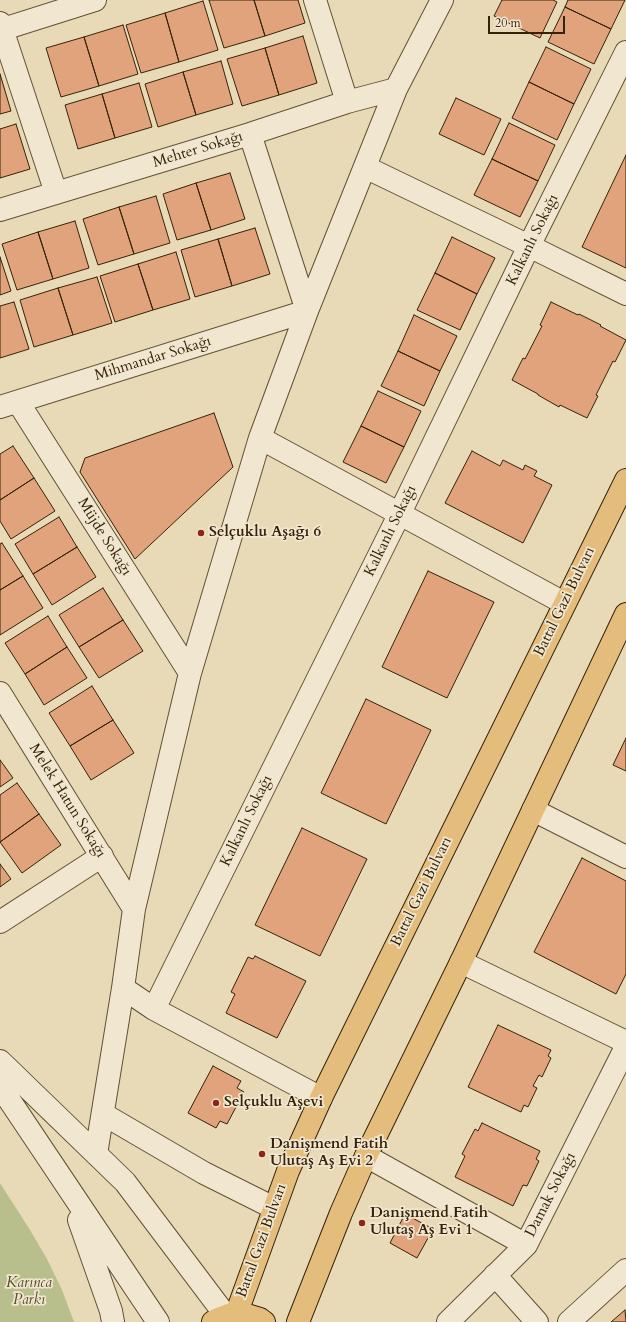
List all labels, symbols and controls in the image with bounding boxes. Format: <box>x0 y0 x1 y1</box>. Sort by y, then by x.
scale bar <box>490 8 567 34</box>
text: 20 m <box>495 15 521 31</box>
street label: Mehter Sokağı <box>151 128 245 172</box>
street label: Kalkanlı Sokağı <box>503 191 563 289</box>
street label: Mihmandar Sokağı <box>93 333 213 385</box>
street label: Kalkanlı Sokağı <box>361 482 421 580</box>
street label: Müjde Sokağı <box>73 495 135 579</box>
place label: Selçuklu Aşağı 6 <box>209 524 321 542</box>
marker: Selçuklu Aşağı 6 <box>196 528 206 538</box>
street label: Battal Gazi Bulvarı <box>531 544 599 660</box>
street label: Melek Hatun Sokağı <box>25 741 109 861</box>
street label: Kalkanlı Sokağı <box>217 772 277 870</box>
street label: Battal Gazi Bulvarı <box>388 834 456 950</box>
place label: Selçuklu Aşevi <box>224 1094 323 1112</box>
marker: Selçuklu Aşevi <box>211 1098 221 1108</box>
place label: Danişmend Fatih Ulutaş Aş Evi 2 <box>270 1136 388 1171</box>
marker: Danişmend Fatih Ulutaş Aş Evi 2 <box>257 1149 267 1159</box>
street label: Damak Sokağı <box>522 1150 580 1240</box>
street label: Battal Gazi Bulvarı <box>233 1182 291 1300</box>
place label: Danişmend Fatih Ulutaş Aş Evi 1 <box>370 1205 488 1240</box>
marker: Danişmend Fatih Ulutaş Aş Evi 1 <box>357 1218 367 1228</box>
park label: Karınca Parkı <box>6 1275 52 1310</box>

